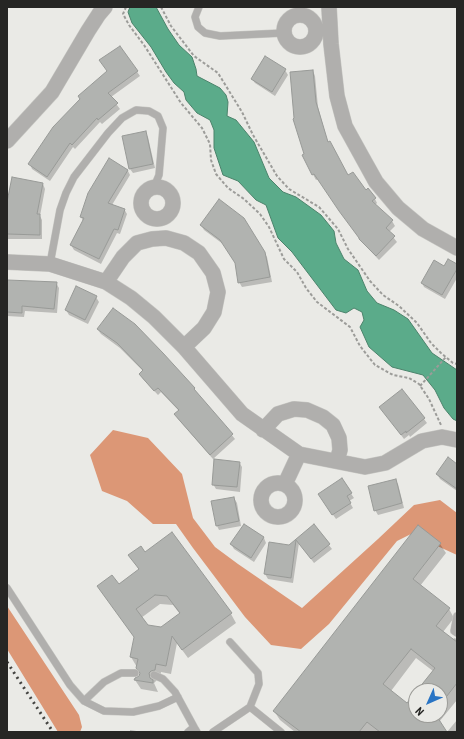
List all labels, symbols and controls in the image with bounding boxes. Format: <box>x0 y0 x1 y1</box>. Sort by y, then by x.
north arrow <box>408 683 448 723</box>
text: N <box>413 704 427 718</box>

